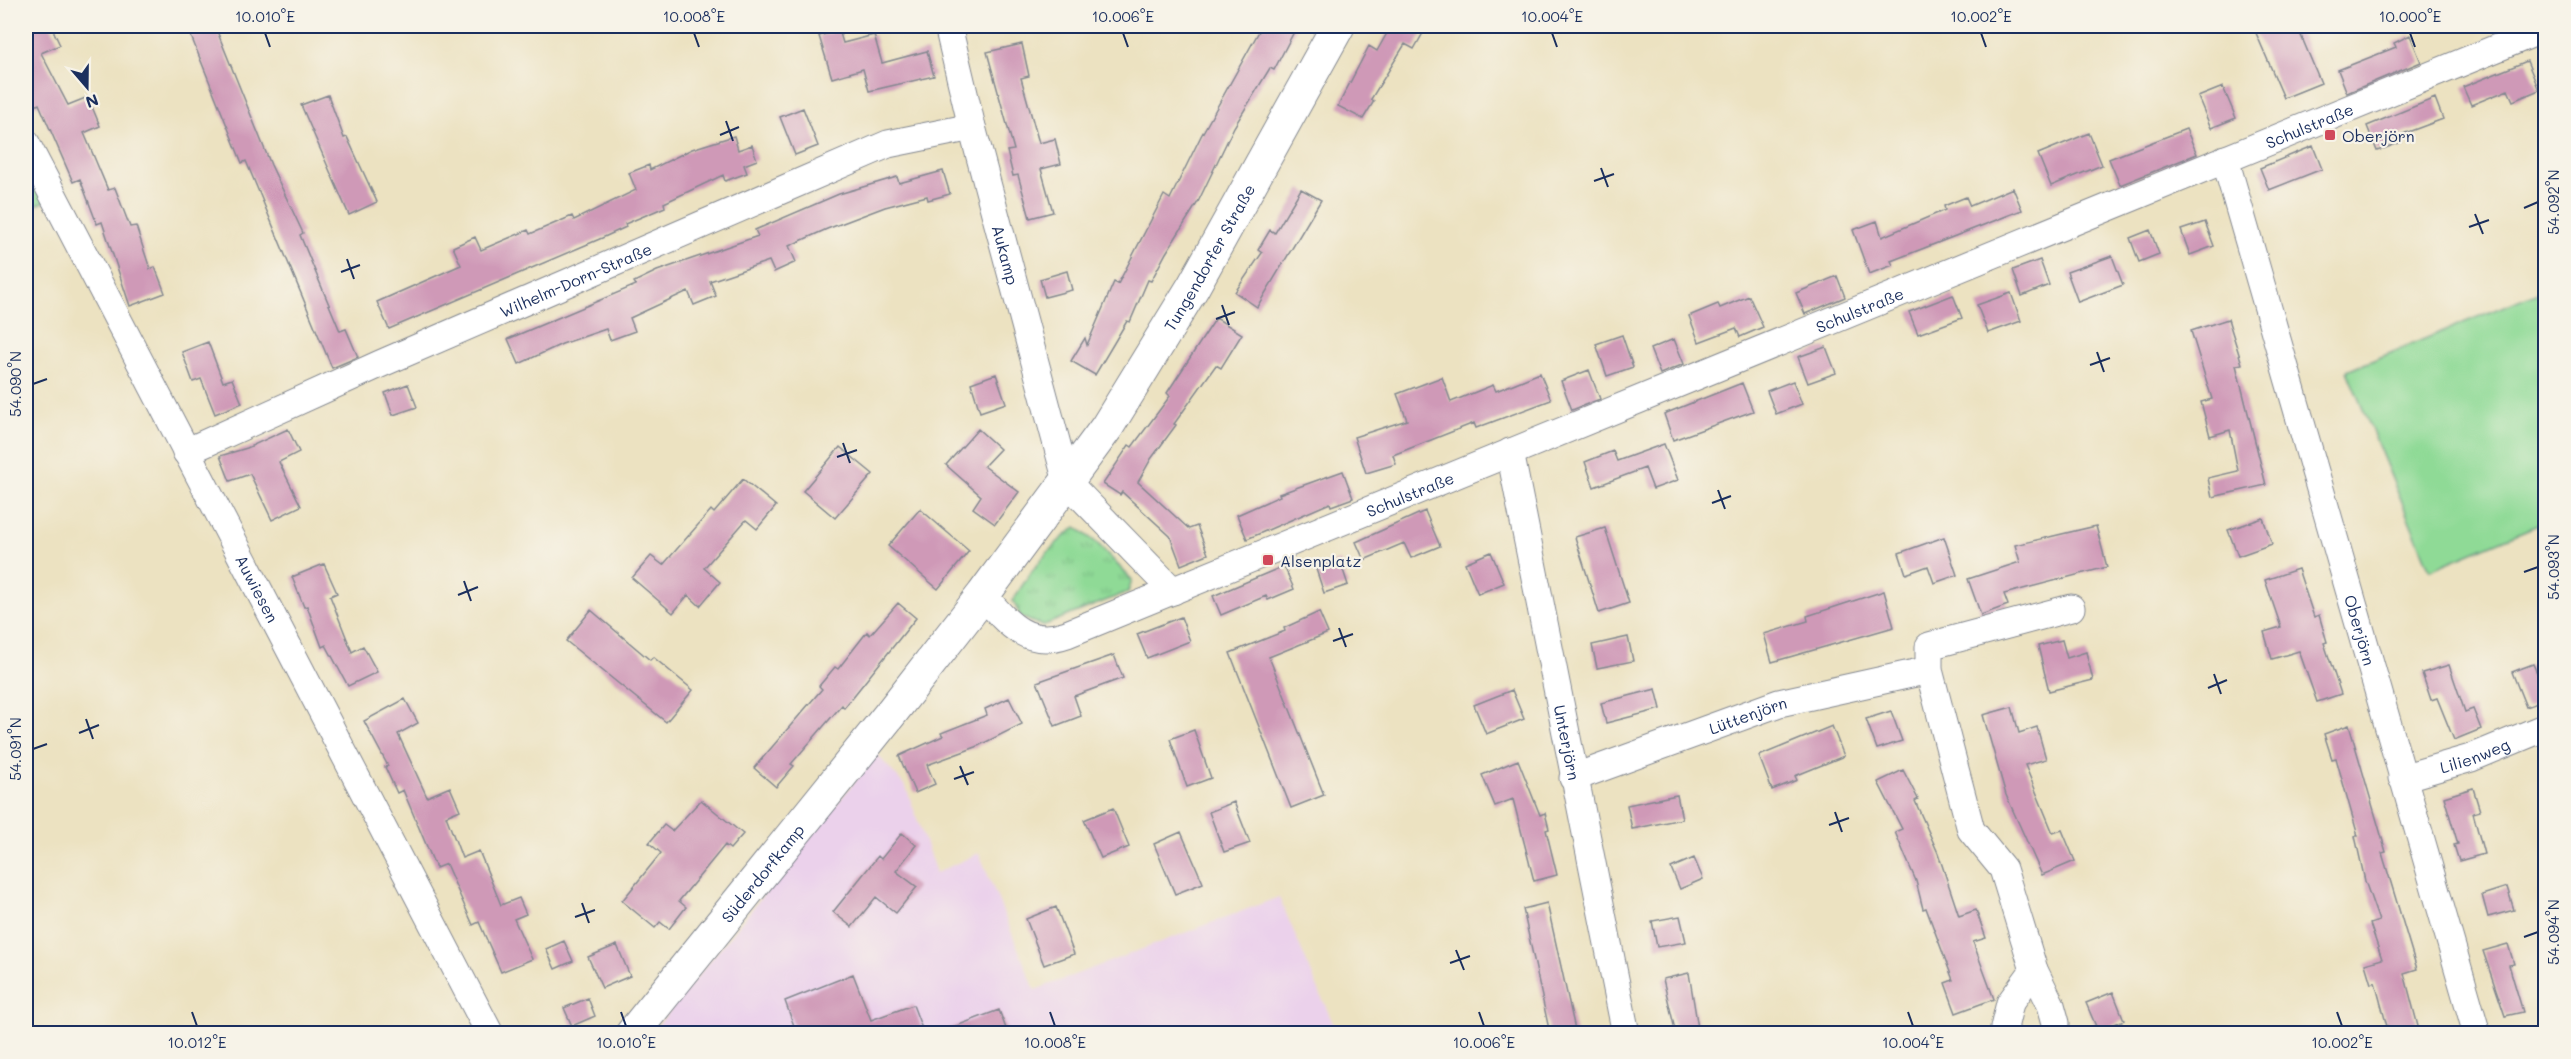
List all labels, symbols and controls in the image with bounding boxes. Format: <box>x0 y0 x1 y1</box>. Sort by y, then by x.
text: 10.010°E <box>235 6 295 26</box>
text: 10.008°E <box>663 6 726 26</box>
text: 10.006°E <box>1092 6 1155 26</box>
text: 10.004°E <box>1521 6 1583 26</box>
text: 10.002°E <box>1950 6 2012 26</box>
text: 10.000°E <box>2379 6 2442 26</box>
north arrow <box>57 57 117 117</box>
text: N <box>83 90 102 114</box>
street label: Schulstraße <box>2262 98 2356 152</box>
place label: Oberjörn <box>2342 125 2415 146</box>
marker: Oberjörn <box>2323 128 2337 142</box>
text: 54.092°N <box>2543 169 2563 235</box>
street label: Tungendorfer Straße <box>1158 180 1259 334</box>
street label: Aukamp <box>988 223 1024 287</box>
street label: Wilhelm-Dorn-Straße <box>496 237 655 322</box>
street label: Schulstraße <box>1812 282 1907 337</box>
text: 54.090°N <box>5 351 25 417</box>
street label: Schulstraße <box>1363 466 1457 521</box>
text: 54.093°N <box>2543 534 2563 600</box>
place label: Alsenplatz <box>1280 550 1362 571</box>
street label: Auwiesen <box>232 551 284 626</box>
marker: Alsenplatz <box>1261 553 1275 567</box>
street label: Oberjörn <box>2340 592 2381 668</box>
street label: Lüttenjörn <box>1706 691 1789 738</box>
street label: Unterjörn <box>1550 703 1586 782</box>
text: 54.091°N <box>5 717 25 781</box>
street label: Lilienweg <box>2437 733 2512 777</box>
street label: Süderdorfkamp <box>716 819 808 927</box>
text: 54.094°N <box>2543 899 2563 965</box>
text: 10.012°E <box>167 1032 227 1052</box>
text: 10.010°E <box>596 1032 656 1052</box>
text: 10.008°E <box>1024 1032 1087 1052</box>
text: 10.006°E <box>1453 1032 1516 1052</box>
text: 10.004°E <box>1882 1032 1944 1052</box>
text: 10.002°E <box>2311 1032 2373 1052</box>

